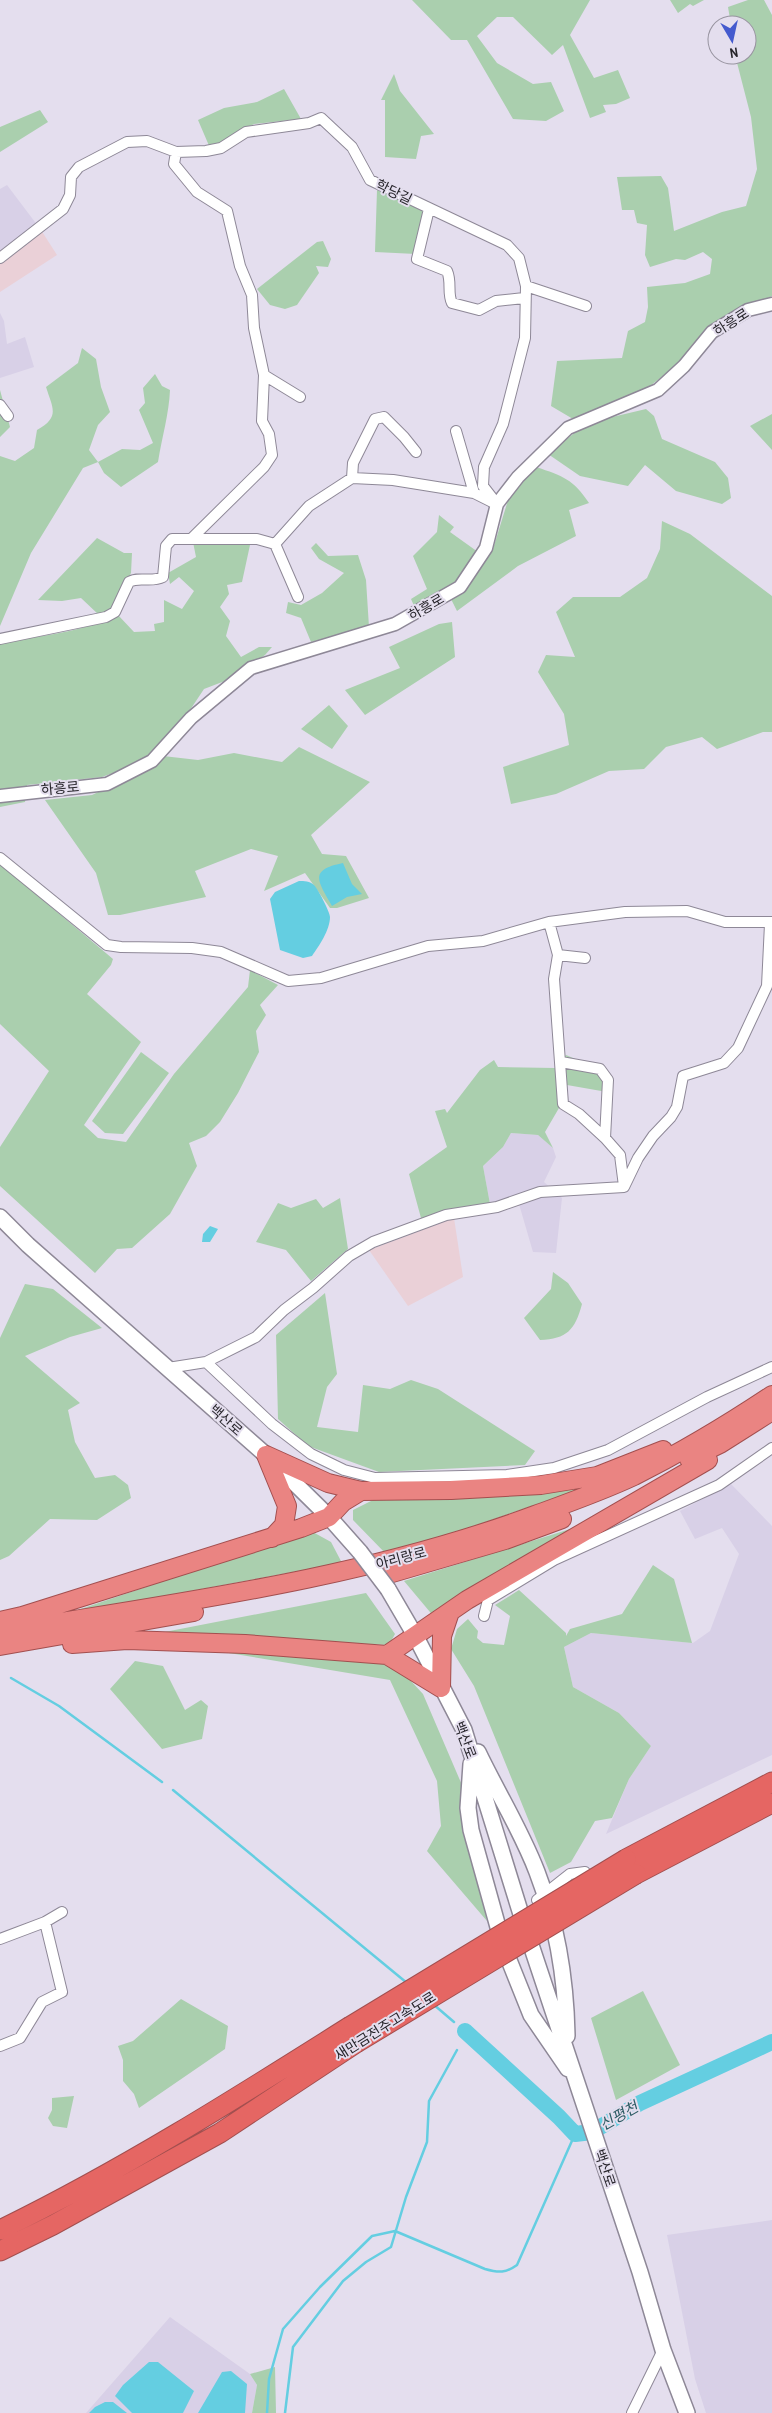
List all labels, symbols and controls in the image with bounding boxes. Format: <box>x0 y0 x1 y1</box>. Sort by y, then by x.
north arrow <box>707 15 757 65</box>
text: N <box>729 43 740 62</box>
street label: 학당길 <box>373 175 415 209</box>
street label: 하흥로 <box>710 304 752 340</box>
street label: 하흥로 <box>405 589 447 624</box>
street label: 하흥로 <box>40 777 80 799</box>
street label: 백산로 <box>206 1401 247 1440</box>
street label: 아리랑로 <box>374 1543 428 1573</box>
street label: 백산로 <box>450 1719 480 1761</box>
street label: 새만금전주고속도로 <box>331 1988 439 2064</box>
water label: 신평천 <box>596 2095 644 2135</box>
street label: 백산로 <box>590 2147 620 2189</box>

